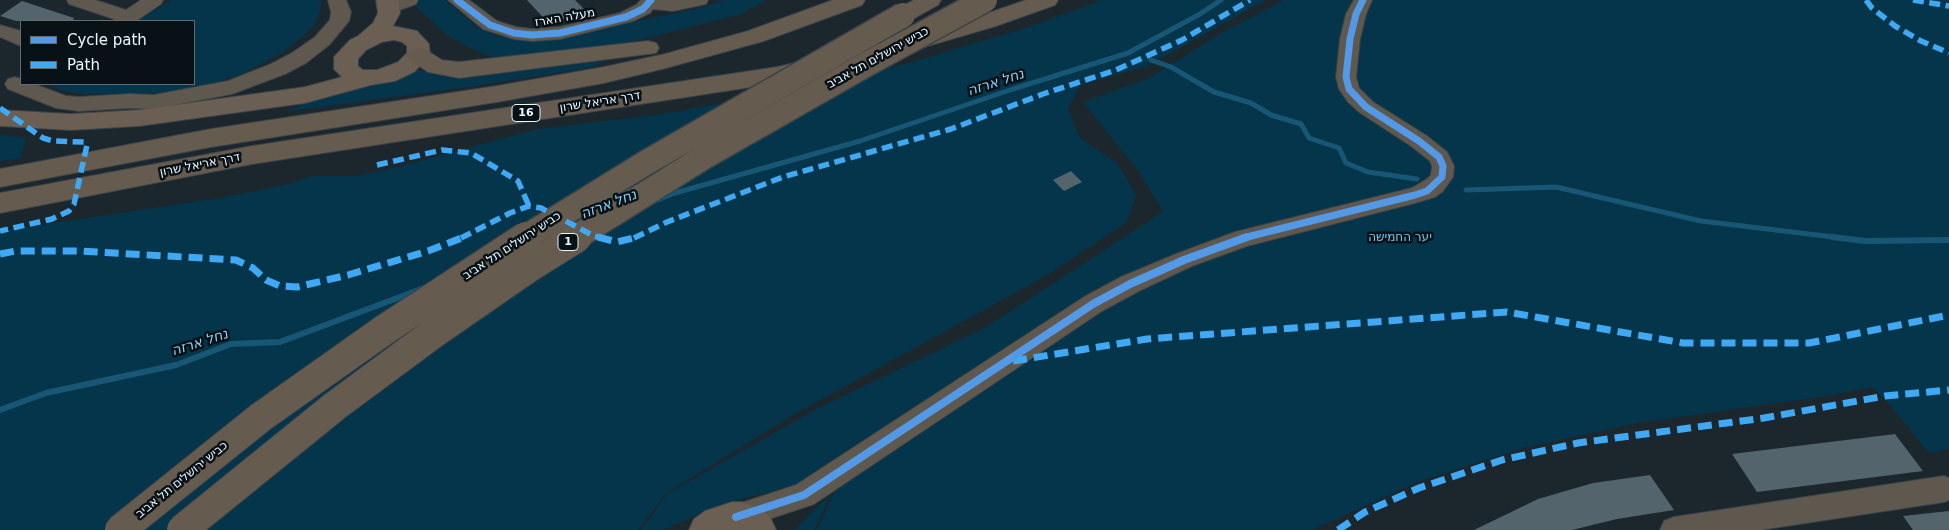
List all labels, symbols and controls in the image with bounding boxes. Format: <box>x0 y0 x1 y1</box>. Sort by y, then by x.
street label: מעלה הארז <box>534 6 596 30</box>
legend <box>20 20 195 85</box>
street label: כביש ירושלים תל אביב <box>825 24 931 92</box>
text: Cycle path <box>67 31 147 49</box>
text: Path <box>67 56 100 74</box>
water label: נחל ארזה <box>966 66 1026 100</box>
street label: דרך אריאל שרון <box>559 89 641 115</box>
road number: 16 <box>512 105 540 122</box>
street label: דרך אריאל שרון <box>159 150 241 180</box>
water label: נחל ארזה <box>579 187 639 223</box>
street label: כביש ירושלים תל אביב <box>460 209 564 283</box>
park label: יער החמישה <box>1368 231 1432 245</box>
road number: 1 <box>558 233 578 250</box>
water label: נחל ארזה <box>170 326 230 360</box>
street label: כביש ירושלים תל אביב <box>133 439 231 521</box>

